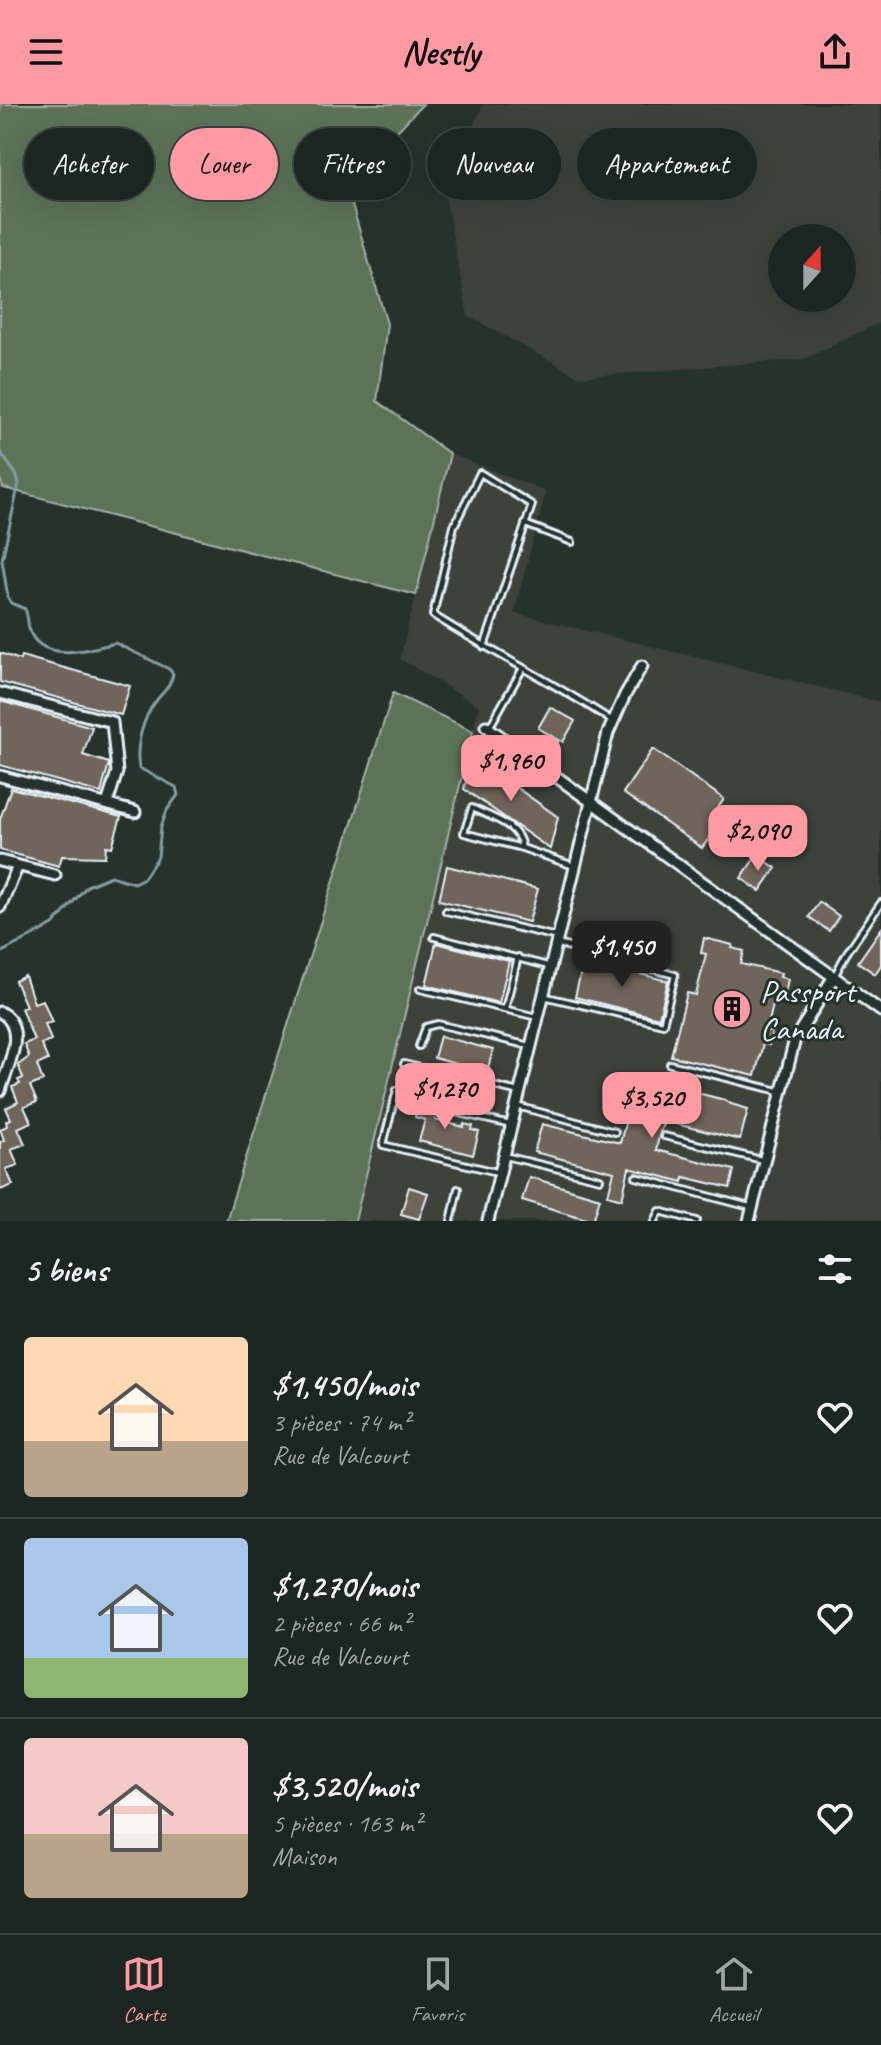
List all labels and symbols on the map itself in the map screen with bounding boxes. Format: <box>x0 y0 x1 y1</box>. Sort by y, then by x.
north arrow <box>768 224 856 312</box>
pin: $1,960 <box>446 735 576 803</box>
pin: $2,090 <box>693 805 823 873</box>
pin: $1,450 <box>557 921 687 989</box>
place label: Passport Canada <box>760 971 858 1049</box>
building icon: Passport Canada <box>711 988 753 1030</box>
pin: $1,270 <box>380 1063 510 1131</box>
pin: $3,520 <box>587 1072 717 1140</box>

